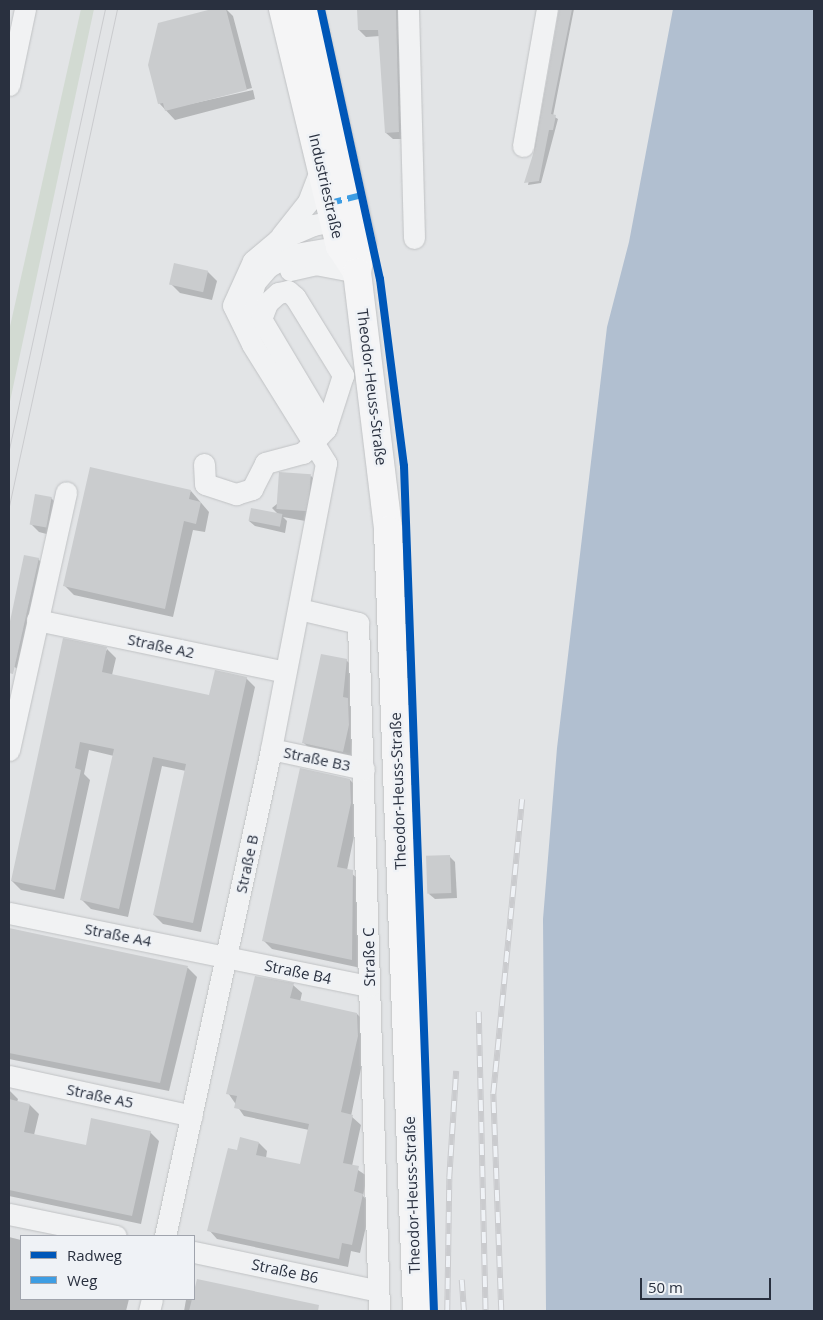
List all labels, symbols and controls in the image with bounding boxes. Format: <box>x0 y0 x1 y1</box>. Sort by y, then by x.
street label: Industriestraße <box>305 132 347 240</box>
street label: Theodor-Heuss-Straße <box>353 308 391 466</box>
street label: Straße A2 <box>126 630 196 662</box>
street label: Theodor-Heuss-Straße <box>386 712 410 870</box>
street label: Straße B3 <box>282 743 352 775</box>
street label: Straße B <box>232 833 262 895</box>
street label: Straße A4 <box>83 920 153 950</box>
street label: Straße C <box>359 927 379 987</box>
street label: Straße B4 <box>263 956 333 988</box>
street label: Straße A5 <box>65 1080 135 1112</box>
street label: Theodor-Heuss-Straße <box>400 1116 424 1274</box>
legend <box>20 1235 195 1300</box>
text: Radweg <box>67 1245 122 1265</box>
street label: Straße B6 <box>250 1255 320 1287</box>
scale bar <box>643 1268 774 1300</box>
text: Weg <box>67 1270 97 1290</box>
text: 50 m <box>648 1277 683 1297</box>

